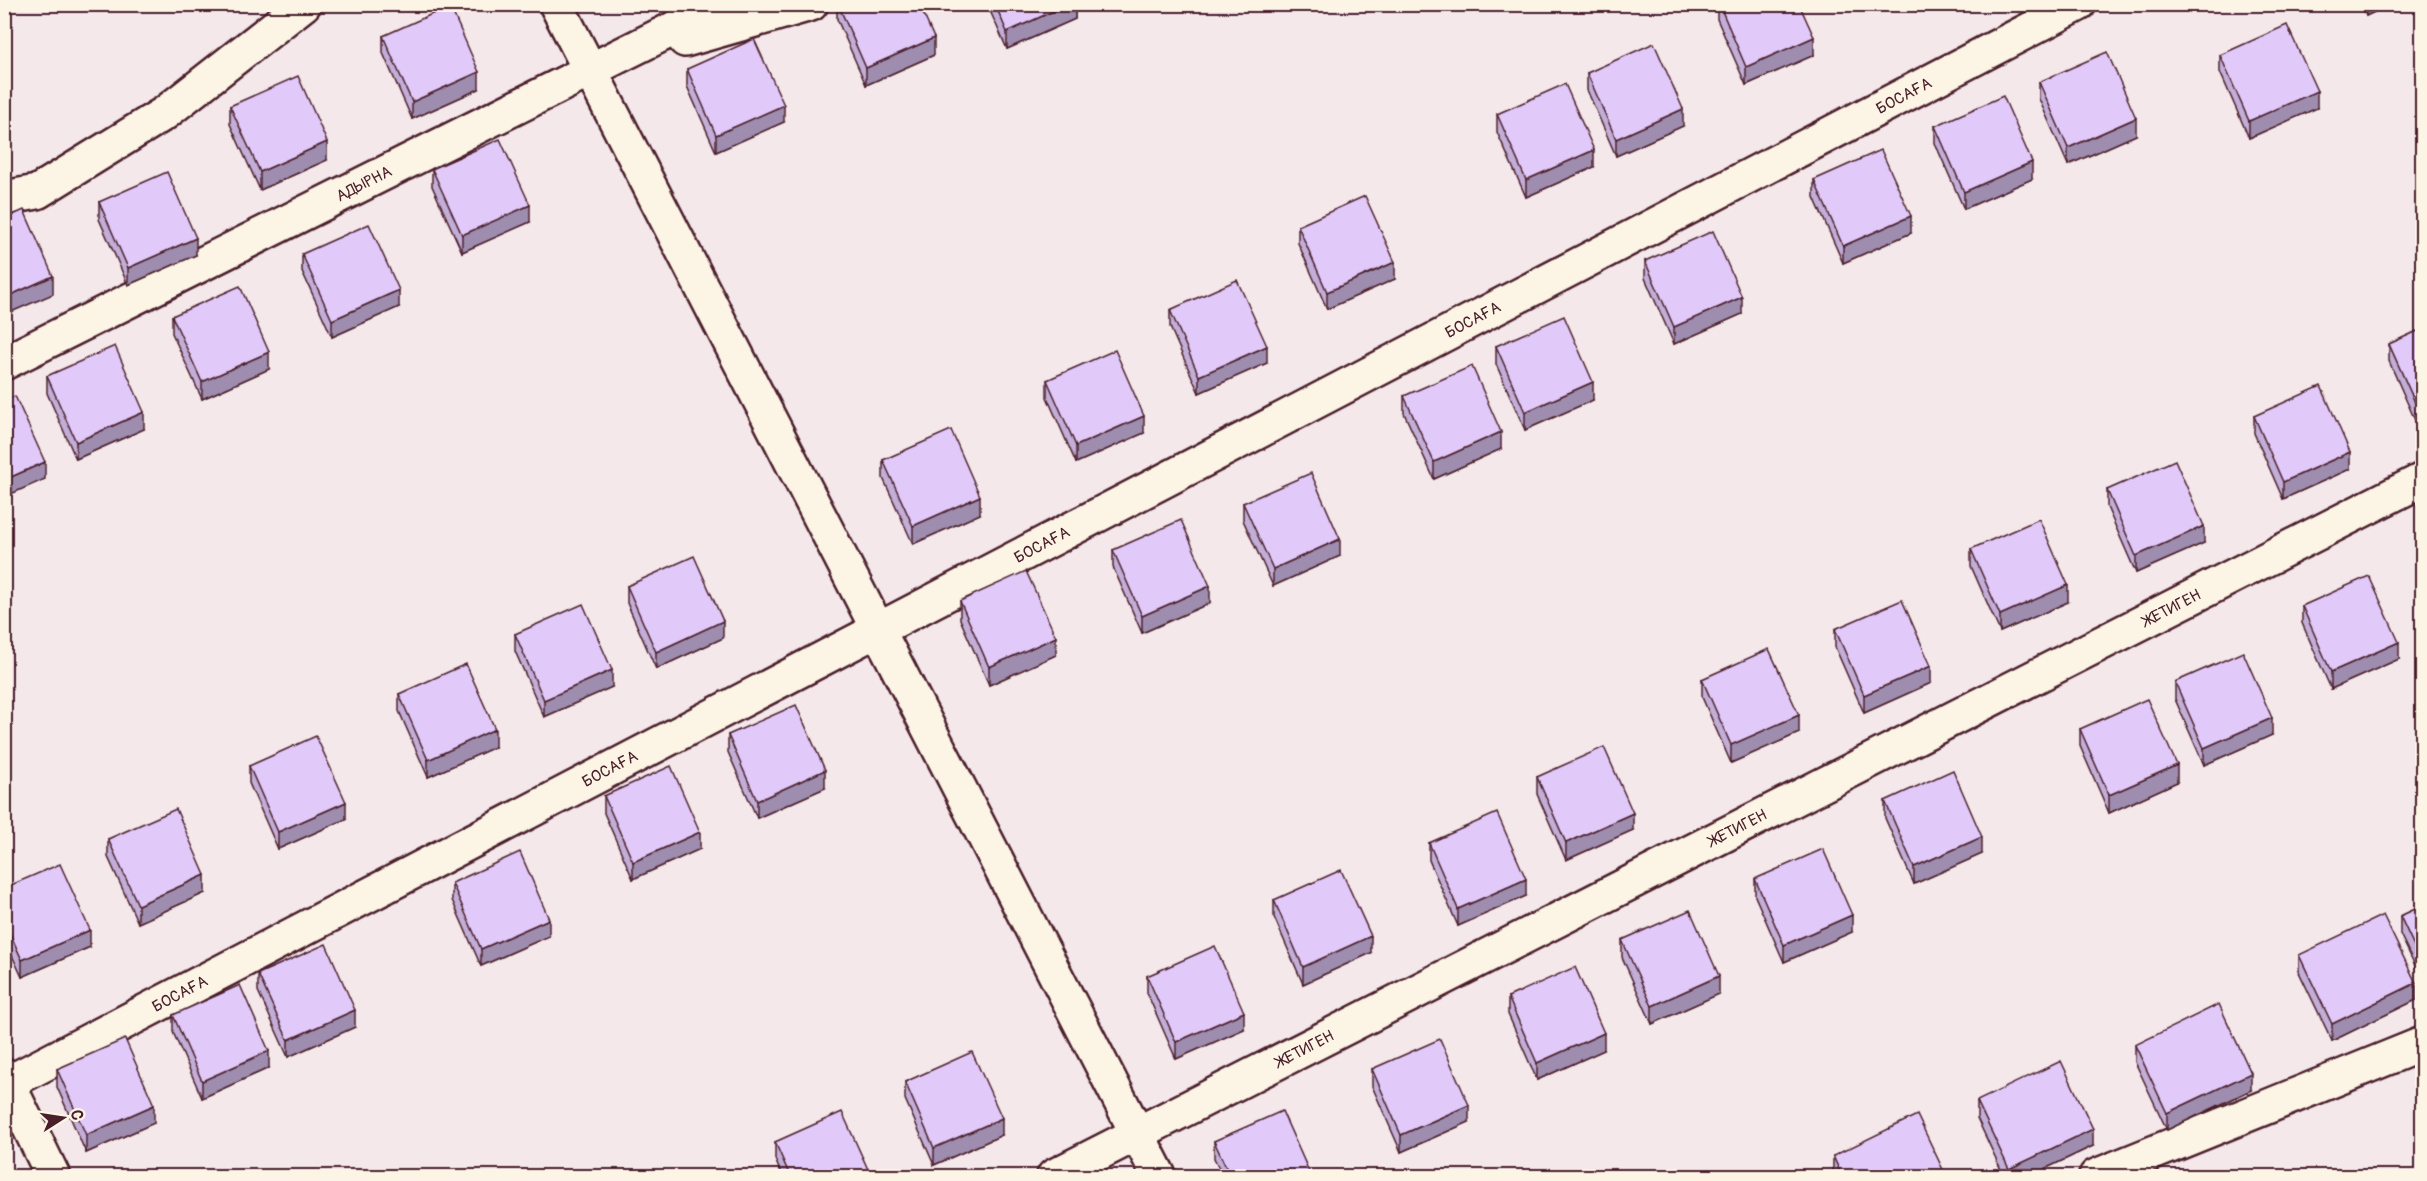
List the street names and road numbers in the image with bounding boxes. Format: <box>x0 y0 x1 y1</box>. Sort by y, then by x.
street label: БОСАҒА <box>1873 73 1935 119</box>
street label: АДЫРНА <box>333 161 395 207</box>
street label: БОСАҒА <box>1442 297 1504 343</box>
street label: БОСАҒА <box>1011 522 1073 568</box>
street label: ЖЕТИГЕН <box>2137 585 2204 632</box>
street label: БОСАҒА <box>579 746 641 792</box>
street label: ЖЕТИГЕН <box>1703 805 1770 852</box>
street label: БОСАҒА <box>149 971 211 1017</box>
street label: ЖЕТИГЕН <box>1270 1026 1337 1073</box>

